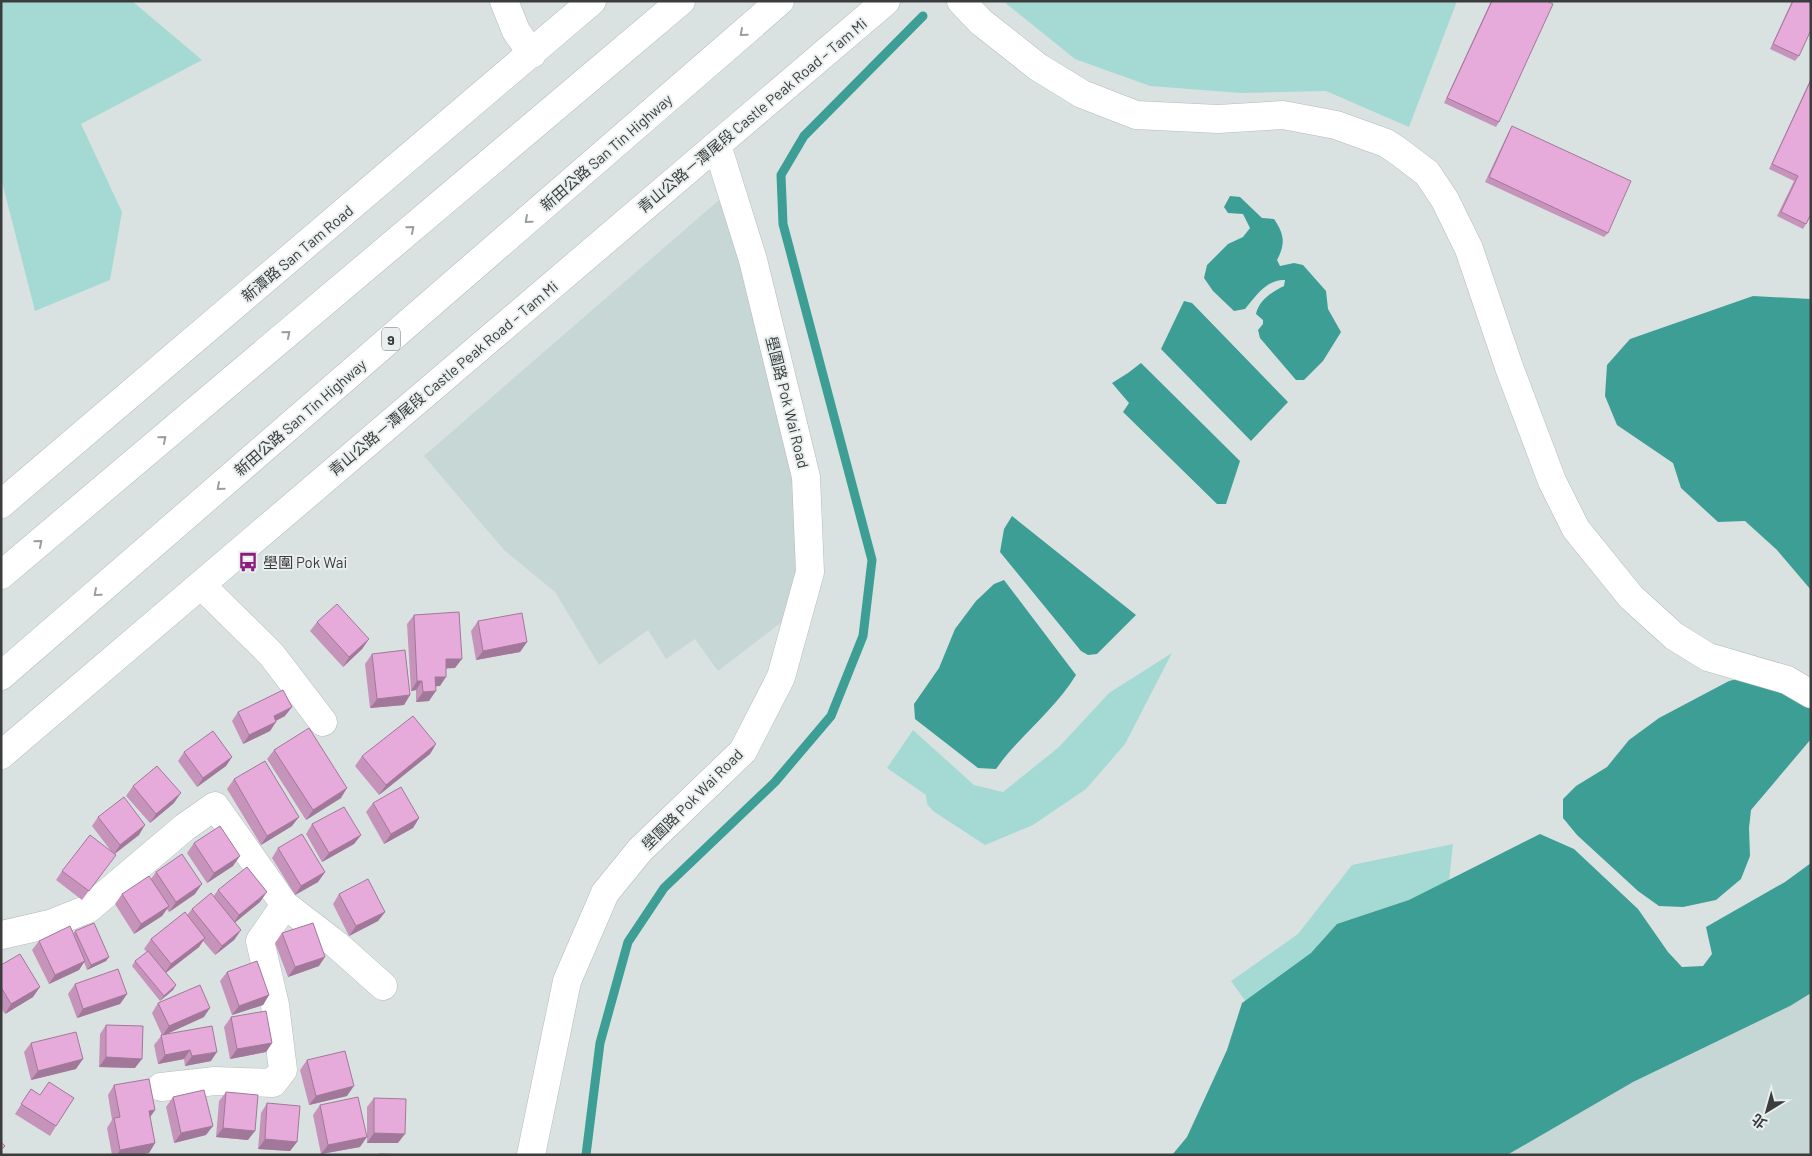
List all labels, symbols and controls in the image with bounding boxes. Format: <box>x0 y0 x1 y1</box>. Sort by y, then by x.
street label: 青山公路－潭尾段 Castle Peak Road – Tam Mi <box>634 14 870 216</box>
one-way arrow <box>740 27 749 36</box>
street label: 新田公路 San Tin Highway <box>537 90 676 214</box>
street label: 新潭路 San Tam Road <box>238 201 356 305</box>
one-way arrow <box>524 214 533 223</box>
one-way arrow <box>406 226 415 235</box>
street label: 青山公路－潭尾段 Castle Peak Road – Tam Mi <box>325 277 561 479</box>
road number: 9 <box>382 328 400 350</box>
one-way arrow <box>281 331 290 339</box>
street label: 壆圍路 Pok Wai Road <box>763 334 813 470</box>
street label: 新田公路 San Tin Highway <box>231 355 370 479</box>
one-way arrow <box>157 435 166 444</box>
one-way arrow <box>216 481 225 490</box>
one-way arrow <box>33 540 42 549</box>
bus stop icon: 壆圍 Pok Wai <box>237 551 259 573</box>
place label: 壆圍 Pok Wai <box>263 553 347 571</box>
one-way arrow <box>94 587 103 596</box>
street label: 壆圍路 Pok Wai Road <box>638 745 746 853</box>
north arrow <box>1742 1086 1792 1136</box>
text: 北 <box>1748 1111 1770 1133</box>

